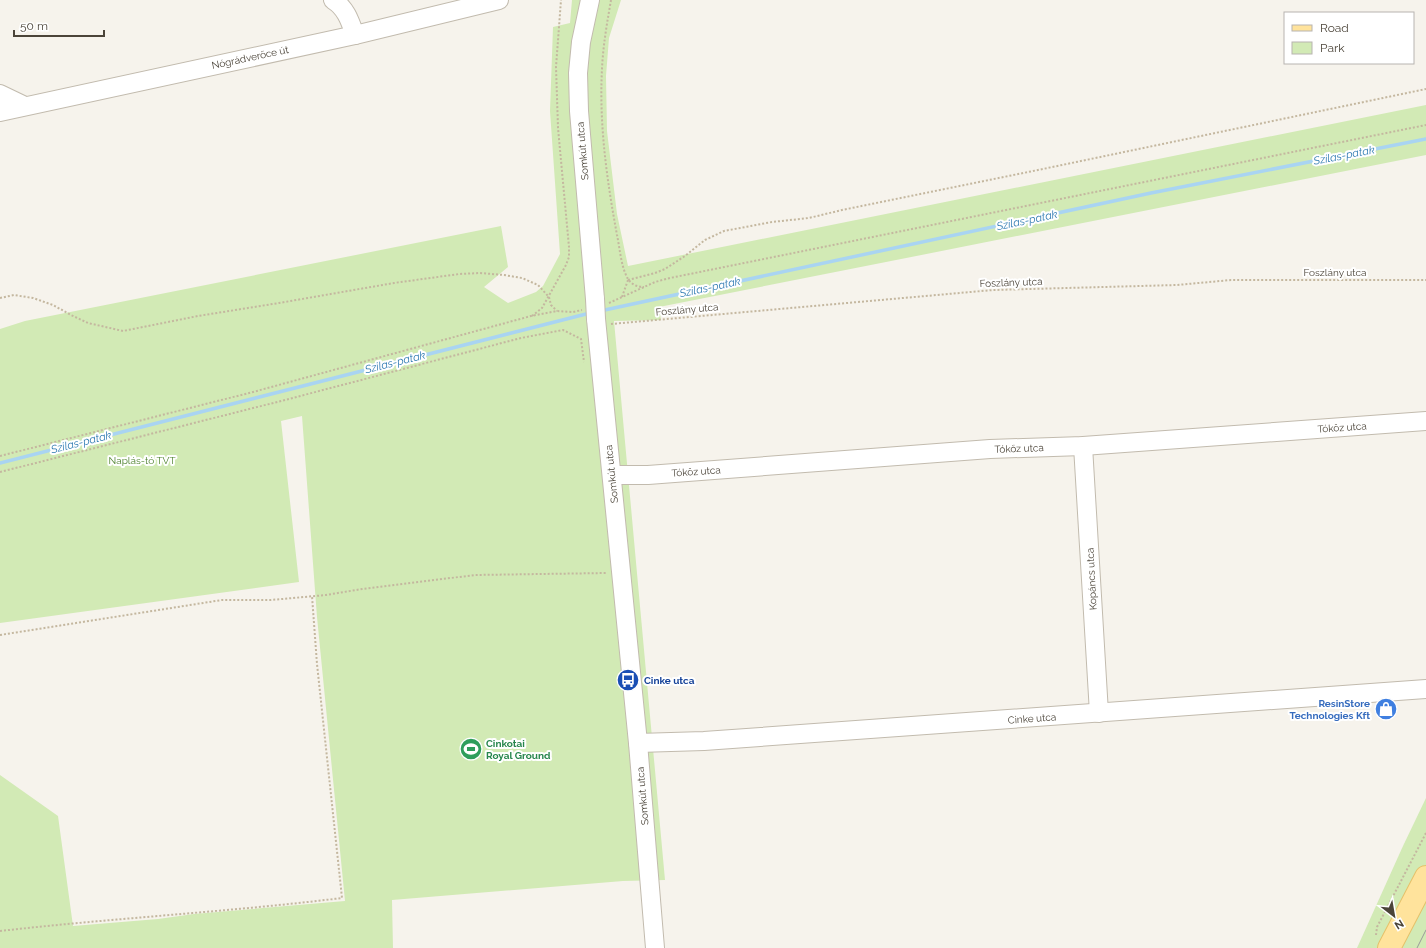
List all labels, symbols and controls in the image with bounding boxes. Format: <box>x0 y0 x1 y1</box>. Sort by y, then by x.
scale bar <box>14 12 104 38</box>
legend <box>1284 12 1414 64</box>
text: 50 m <box>20 19 48 33</box>
text: Road <box>1320 21 1349 35</box>
text: Park <box>1320 41 1345 55</box>
street label: Nógrádverőce út <box>211 44 290 71</box>
street label: Somkút utca <box>574 121 591 181</box>
water label: Szilas-patak <box>1311 143 1376 168</box>
water label: Szilas-patak <box>994 208 1059 233</box>
street label: Foszlány utca <box>1303 267 1367 278</box>
water label: Szilas-patak <box>677 275 742 300</box>
street label: Foszlány utca <box>979 276 1043 289</box>
street label: Foszlány utca <box>655 301 719 318</box>
water label: Szilas-patak <box>363 349 427 377</box>
street label: Tóköz utca <box>1317 420 1367 435</box>
water label: Szilas-patak <box>49 429 113 457</box>
street label: Tóköz utca <box>994 442 1044 455</box>
street label: Somkút utca <box>603 444 620 504</box>
park label: Naplás-tó TVT <box>109 455 175 466</box>
street label: Tóköz utca <box>671 464 721 479</box>
street label: Kopáncs utca <box>1084 547 1099 610</box>
bus stop icon: Cinke utca <box>615 667 641 693</box>
place label: Cinke utca <box>644 675 695 686</box>
shop icon: ResinStore Technologies Kft <box>1373 696 1399 722</box>
place label: ResinStore Technologies Kft <box>1290 698 1370 721</box>
street label: Cinke utca <box>1007 711 1057 726</box>
sports icon: Cinkotai Royal Ground <box>458 736 484 762</box>
place label: Cinkotai Royal Ground <box>486 738 551 761</box>
street label: Somkút utca <box>634 766 651 826</box>
north arrow <box>1374 896 1414 936</box>
text: N <box>1392 916 1406 932</box>

